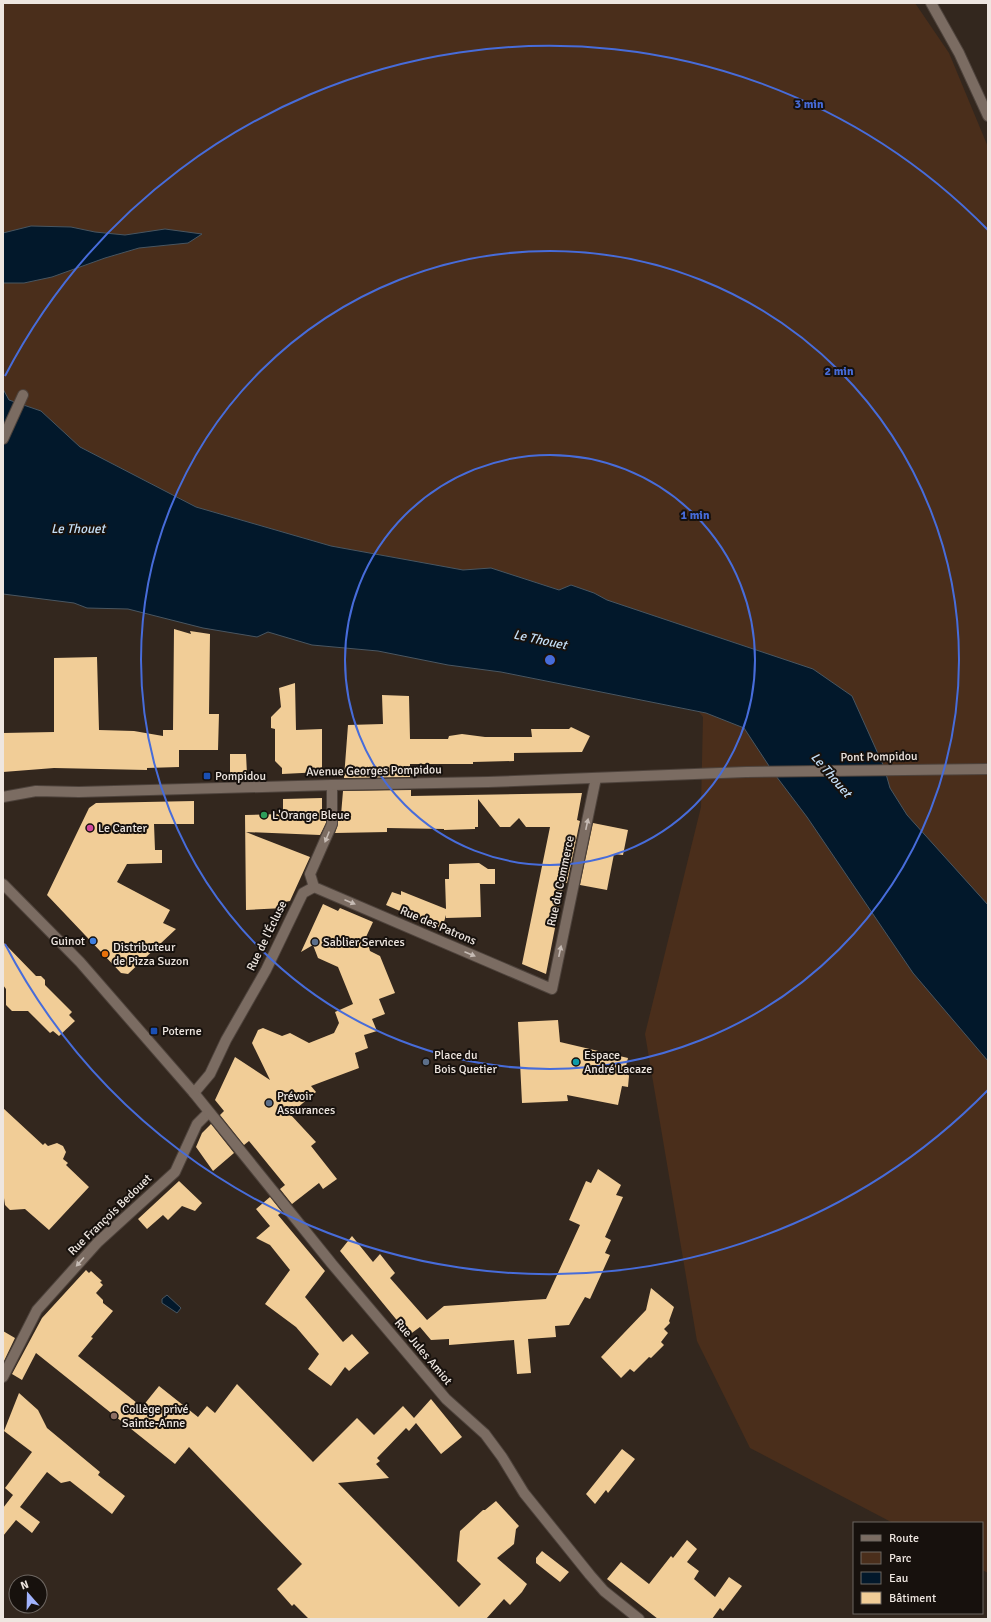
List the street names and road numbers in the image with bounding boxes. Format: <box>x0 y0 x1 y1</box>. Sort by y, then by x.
street label: Pont Pompidou <box>840 749 918 765</box>
street label: Avenue Georges Pompidou <box>306 762 442 780</box>
street label: Rue du Commerce <box>544 834 578 928</box>
street label: Rue de l'Écluse <box>244 898 290 974</box>
street label: Rue des Patrons <box>398 903 478 949</box>
street label: Rue François Bedouet <box>65 1171 155 1259</box>
street label: Rue Jules Amiot <box>391 1316 455 1388</box>

